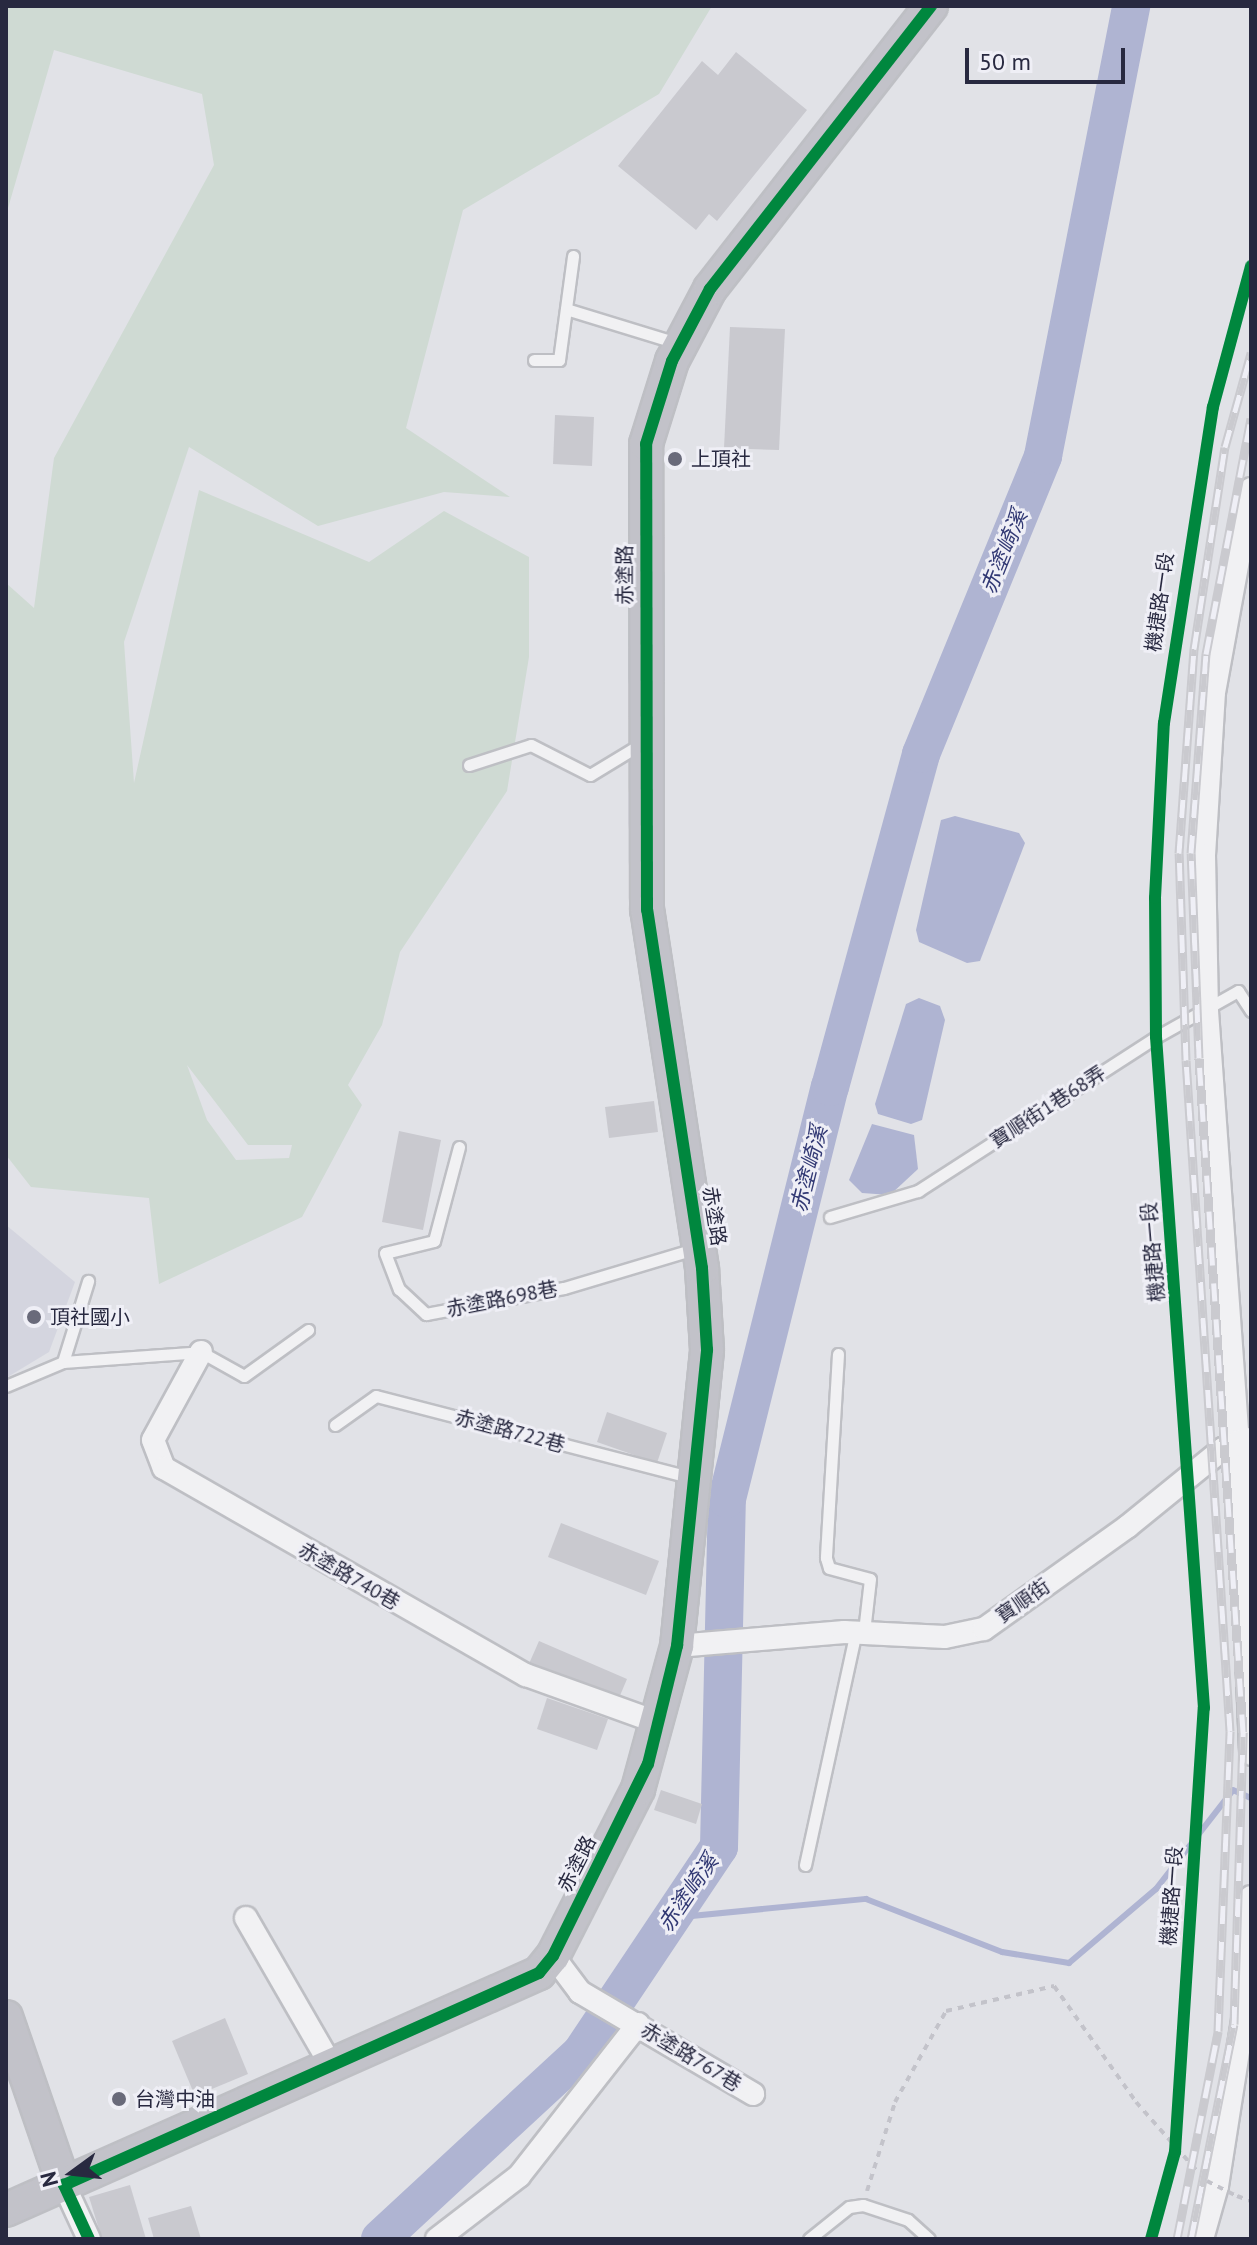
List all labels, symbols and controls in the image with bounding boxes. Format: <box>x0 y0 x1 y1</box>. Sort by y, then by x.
scale bar <box>969 32 1129 82</box>
text: 50 m <box>979 46 1031 77</box>
place label: 上頂社 <box>691 447 751 471</box>
marker: 上頂社 <box>666 450 684 468</box>
water label: 赤塗崎溪 <box>975 506 1033 598</box>
street label: 赤塗路 <box>613 545 637 605</box>
street label: 機捷路一段 <box>1141 551 1179 653</box>
street label: 寶順街1巷68弄 <box>986 1061 1110 1153</box>
water label: 赤塗崎溪 <box>786 1123 832 1215</box>
street label: 赤塗路 <box>697 1184 731 1248</box>
street label: 機捷路一段 <box>1137 1201 1169 1303</box>
street label: 赤塗路698巷 <box>444 1276 560 1322</box>
place label: 頂社國小 <box>50 1305 130 1329</box>
marker: 頂社國小 <box>25 1308 43 1326</box>
street label: 赤塗路722巷 <box>452 1405 568 1457</box>
street label: 赤塗路740巷 <box>294 1537 404 1615</box>
street label: 寶順街 <box>992 1574 1054 1628</box>
street label: 赤塗路 <box>553 1832 601 1896</box>
street label: 機捷路一段 <box>1157 1845 1187 1947</box>
water label: 赤塗崎溪 <box>652 1849 724 1937</box>
street label: 赤塗路767巷 <box>637 2018 745 2096</box>
place label: 台灣中油 <box>135 2087 215 2111</box>
marker: 台灣中油 <box>110 2090 128 2108</box>
north arrow <box>32 2133 112 2213</box>
text: N <box>33 2169 64 2190</box>

